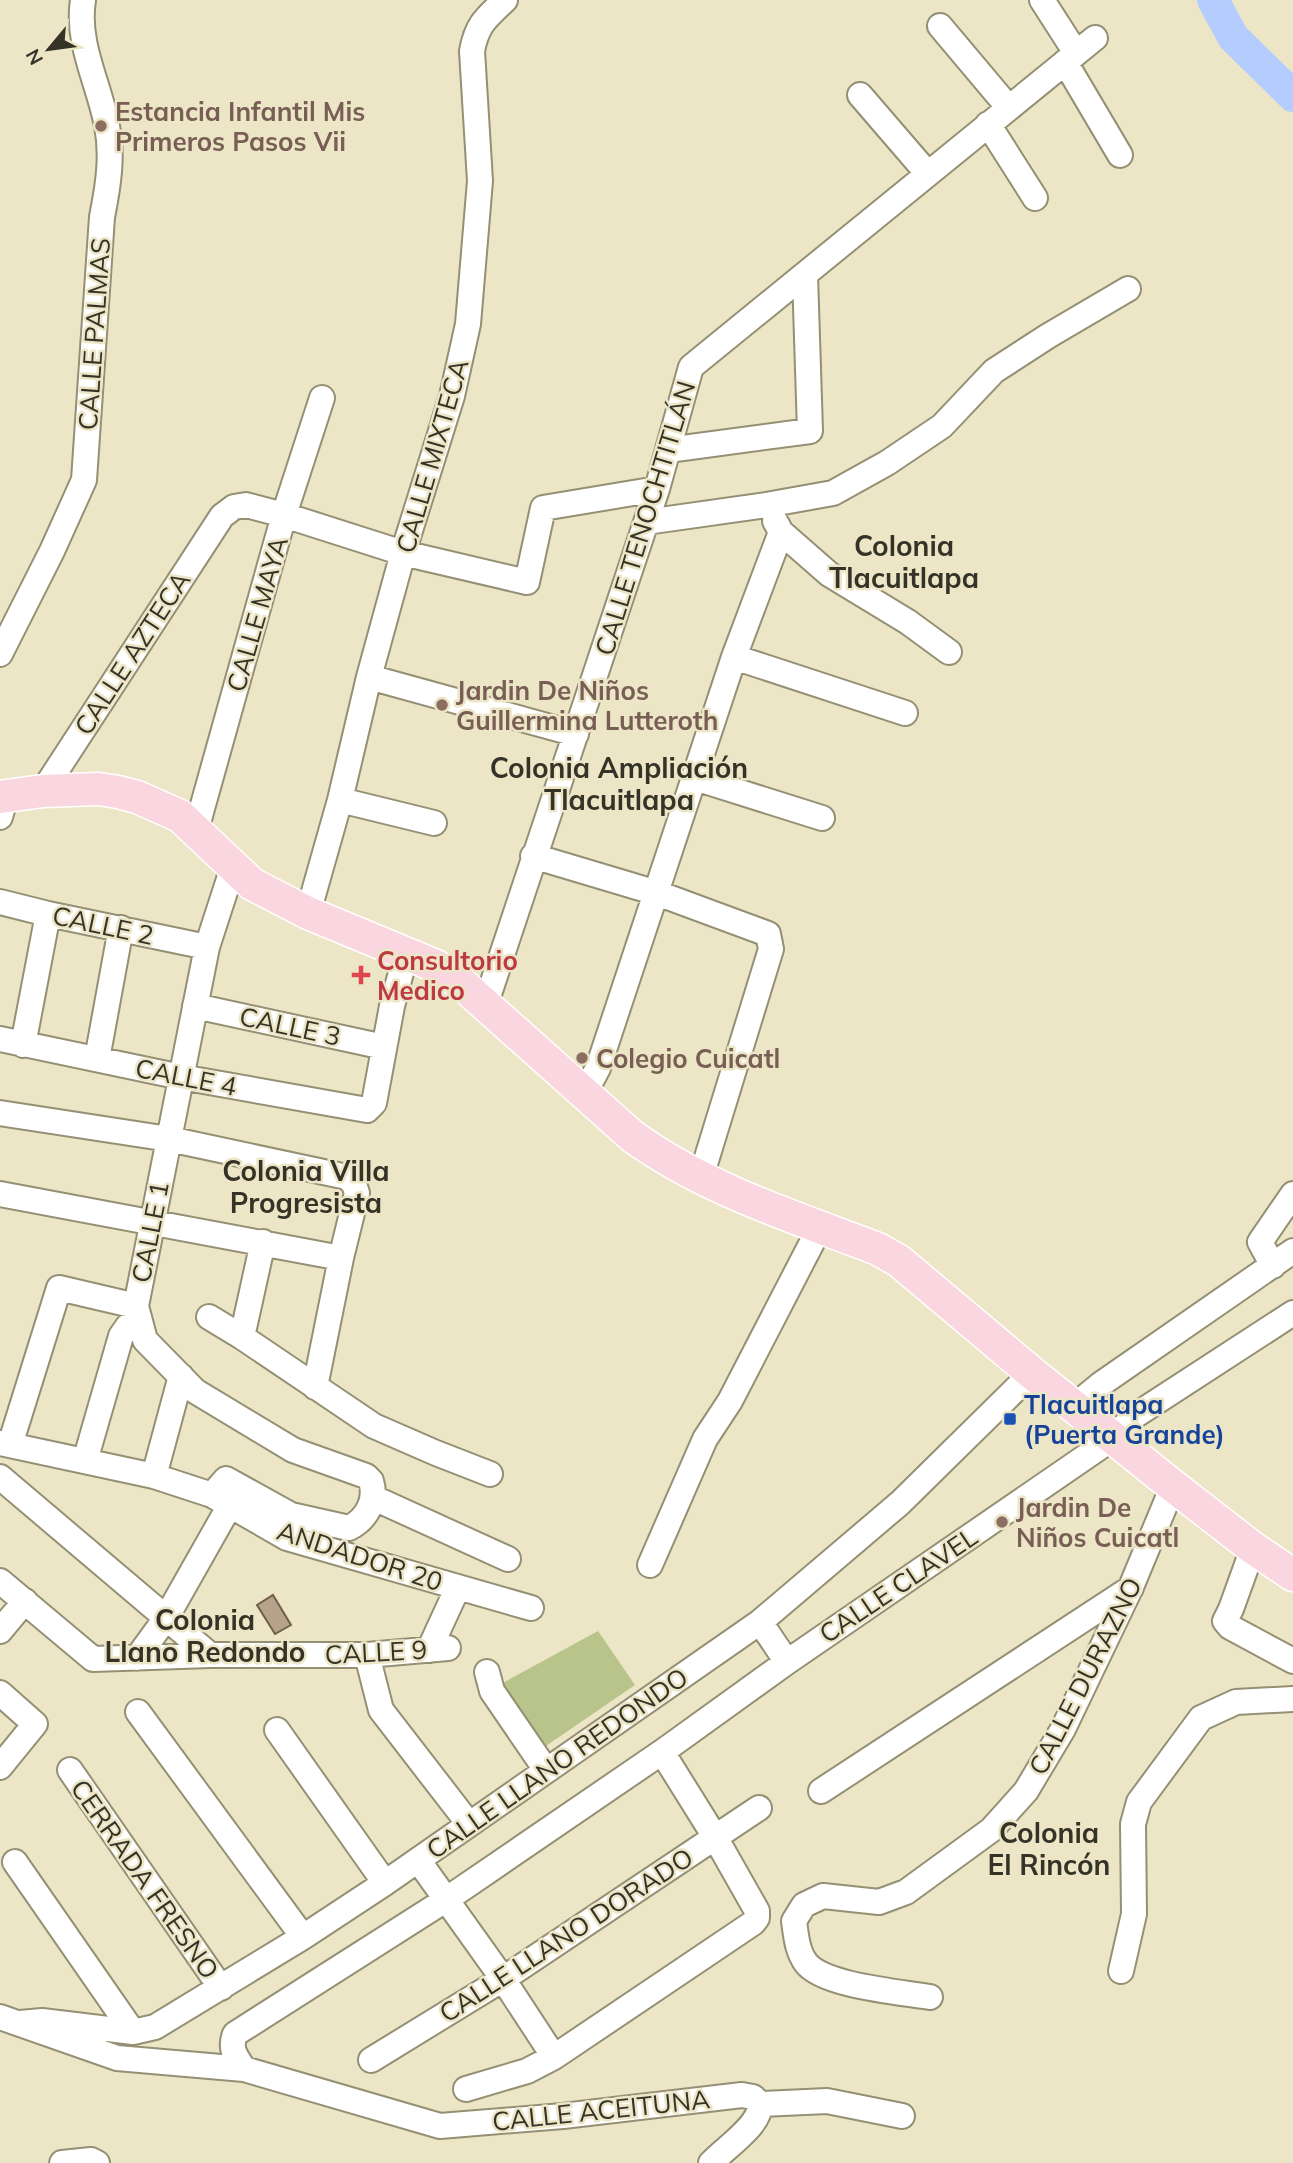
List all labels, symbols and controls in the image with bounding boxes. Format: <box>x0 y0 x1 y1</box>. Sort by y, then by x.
north arrow <box>14 14 84 84</box>
text: N <box>20 45 48 69</box>
place label: Estancia Infantil Mis Primeros Pasos Vii <box>115 95 365 158</box>
marker: Estancia Infantil Mis Primeros Pasos Vii <box>93 118 109 134</box>
street label: CALLE PALMAS <box>71 237 117 431</box>
street label: CALLE MIXTECA <box>389 355 475 557</box>
street label: CALLE TENOCHTITLÁN <box>588 377 702 659</box>
district label: Colonia Tlacuitlapa <box>829 528 979 595</box>
street label: CALLE MAYA <box>219 533 295 695</box>
street label: CALLE AZTECA <box>67 565 197 741</box>
place label: Jardin De Niños Guillermina Lutteroth <box>456 674 718 737</box>
marker: Jardin De Niños Guillermina Lutteroth <box>434 697 450 713</box>
district label: Colonia Ampliación Tlacuitlapa <box>490 750 748 817</box>
street label: CALLE 2 <box>49 898 157 952</box>
place label: Consultorio Medico <box>377 944 518 1007</box>
marker: Consultorio Medico <box>351 965 371 985</box>
street label: CALLE 3 <box>236 999 344 1053</box>
place label: Colegio Cuicatl <box>596 1042 780 1075</box>
marker: Colegio Cuicatl <box>574 1050 590 1066</box>
street label: CALLE 4 <box>133 1051 239 1103</box>
district label: Colonia Villa Progresista <box>222 1153 390 1220</box>
street label: CALLE 1 <box>124 1179 176 1285</box>
place label: Tlacuitlapa (Puerta Grande) <box>1024 1388 1225 1451</box>
marker: Tlacuitlapa (Puerta Grande) <box>1002 1411 1018 1427</box>
place label: Jardin De Niños Cuicatl <box>1016 1491 1179 1554</box>
street label: ANDADOR 20 <box>273 1514 447 1598</box>
marker: Jardin De Niños Cuicatl <box>994 1514 1010 1530</box>
street label: CALLE CLAVEL <box>813 1520 983 1650</box>
street label: CALLE DURAZNO <box>1021 1572 1149 1780</box>
district label: Colonia Llano Redondo <box>105 1602 305 1669</box>
street label: CALLE 9 <box>324 1633 428 1671</box>
street label: CALLE LLANO REDONDO <box>420 1660 694 1866</box>
street label: CERRADA FRESNO <box>64 1773 226 1985</box>
district label: Colonia El Rincón <box>988 1815 1110 1882</box>
street label: CALLE LLANO DORADO <box>433 1841 699 2029</box>
street label: CALLE ACEITUNA <box>491 2082 711 2138</box>

